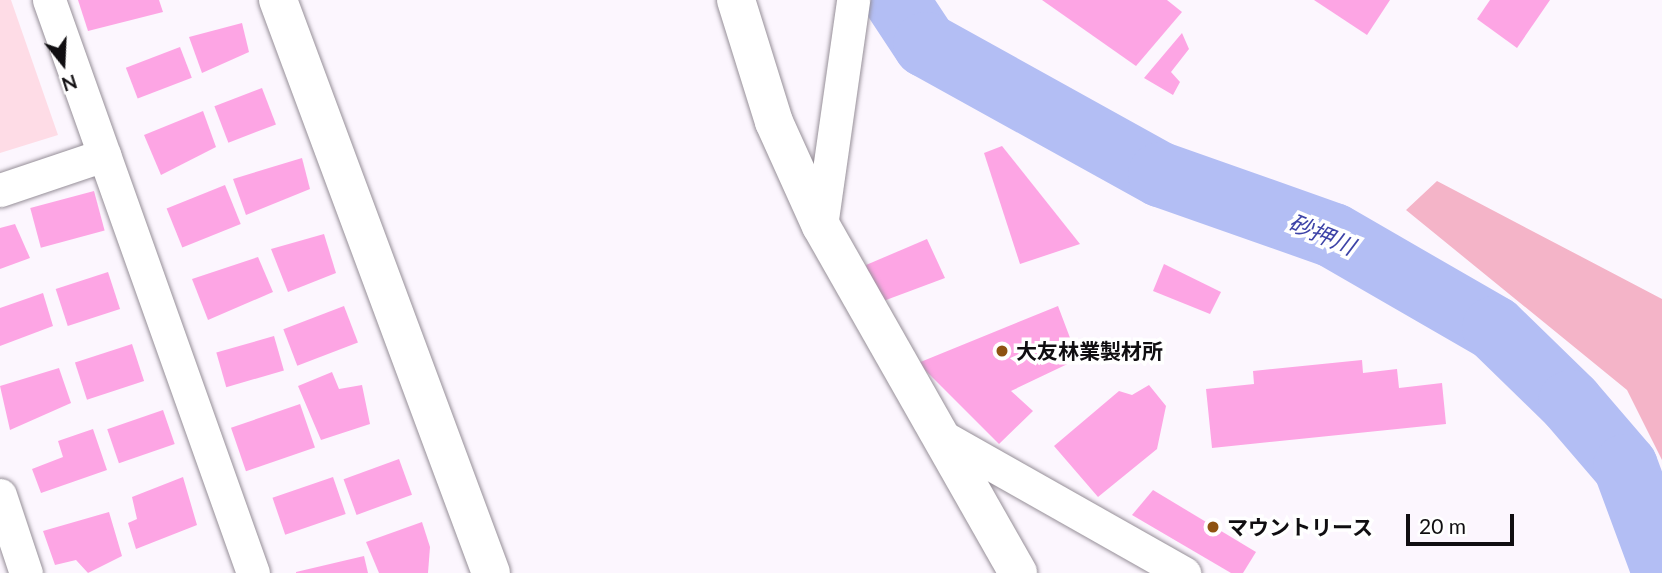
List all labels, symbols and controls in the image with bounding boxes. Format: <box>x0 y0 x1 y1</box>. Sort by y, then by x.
north arrow <box>28 28 98 98</box>
text: N <box>59 70 80 97</box>
water label: 砂押川 <box>1285 208 1359 260</box>
place label: 大友林業製材所 <box>1016 338 1163 364</box>
marker: 大友林業製材所 <box>994 343 1010 359</box>
scale bar <box>1410 500 1518 544</box>
text: 20 m <box>1419 513 1466 538</box>
place label: マウントリース <box>1227 514 1374 540</box>
marker: マウントリース <box>1205 519 1221 535</box>

